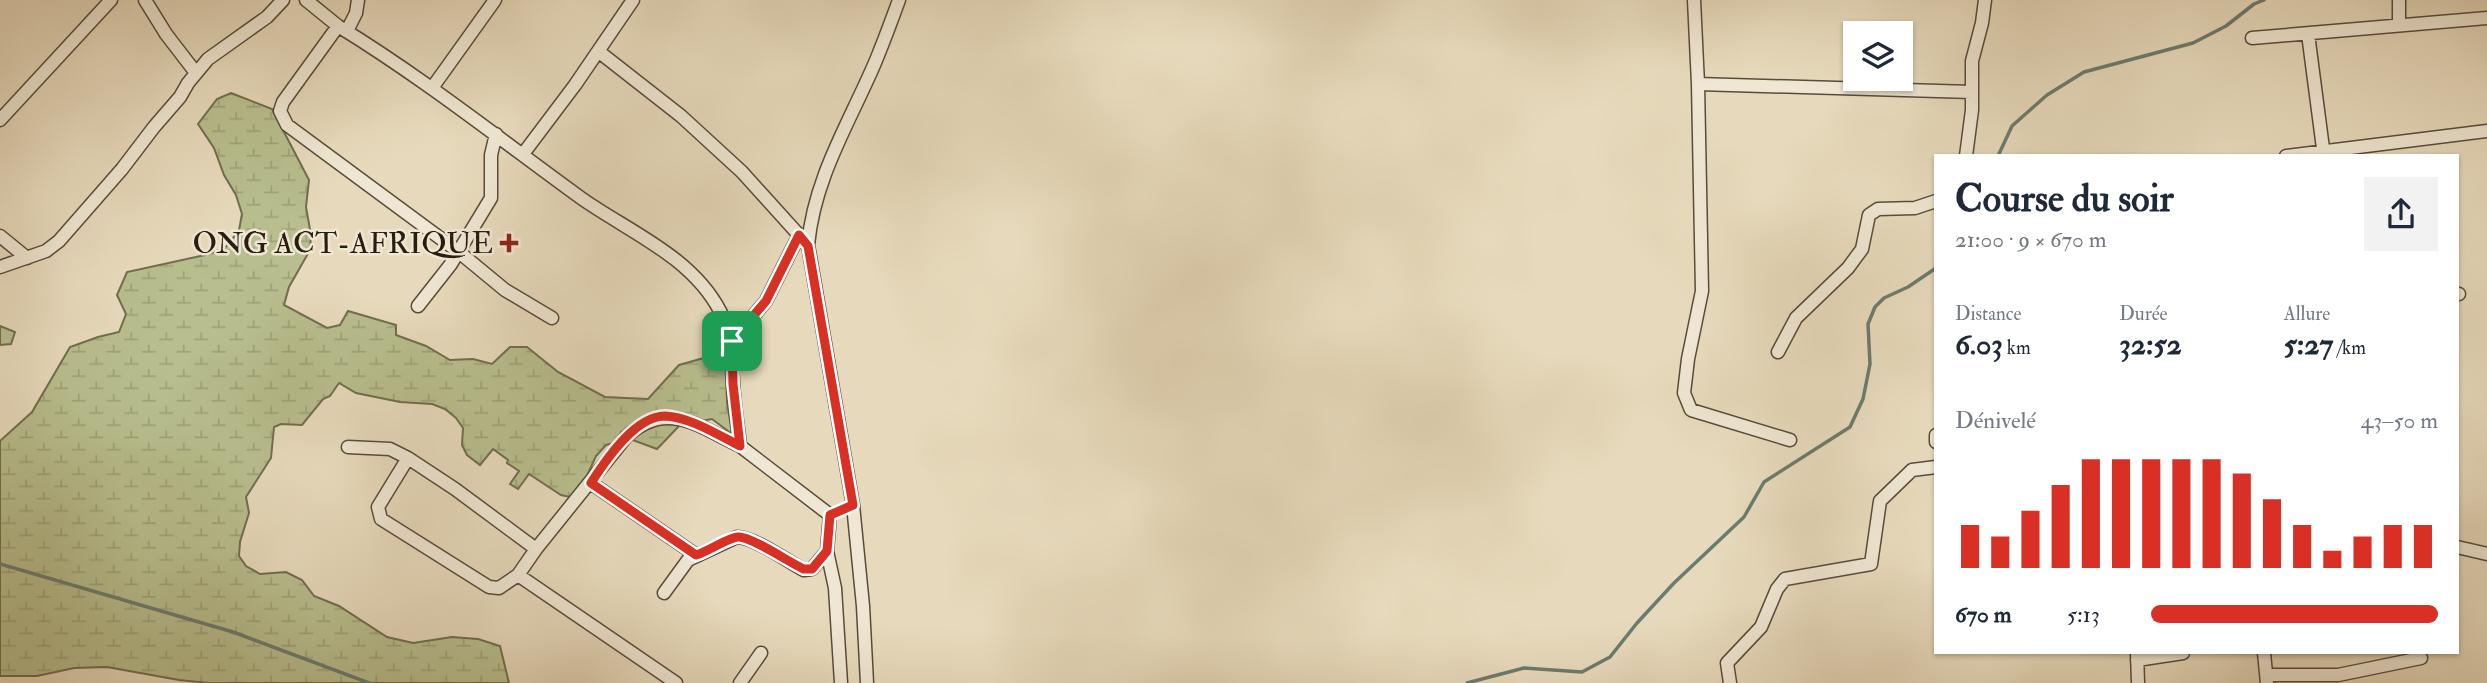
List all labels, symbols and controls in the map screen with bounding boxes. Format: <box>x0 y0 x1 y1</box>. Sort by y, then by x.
map controls <box>1843 21 1913 91</box>
button: layers <box>1843 21 1913 91</box>
text: Course du soir <box>1955 175 2174 223</box>
button: share <box>2364 177 2438 251</box>
place label: ONG ACT-AFRIQUE <box>192 225 493 262</box>
text: 21:00 · 9 × 670 m <box>1955 225 2107 254</box>
marker: ONG ACT-AFRIQUE <box>499 233 519 253</box>
text: Distance <box>1955 302 2021 326</box>
text: Durée <box>2119 302 2168 326</box>
text: Allure <box>2284 302 2330 326</box>
pin <box>702 311 762 371</box>
icon: arrive <box>713 322 751 360</box>
text: 6.03 <box>1955 326 2003 363</box>
text: 32:52 <box>2119 326 2182 363</box>
text: 5:27 <box>2284 326 2333 363</box>
text: km <box>2003 336 2031 360</box>
text: /km <box>2333 336 2366 360</box>
text: Dénivelé <box>1955 406 2036 435</box>
text: 43–50 m <box>2361 406 2438 435</box>
text: 670 m <box>1955 600 2012 629</box>
text: 5:13 <box>2067 600 2100 629</box>

